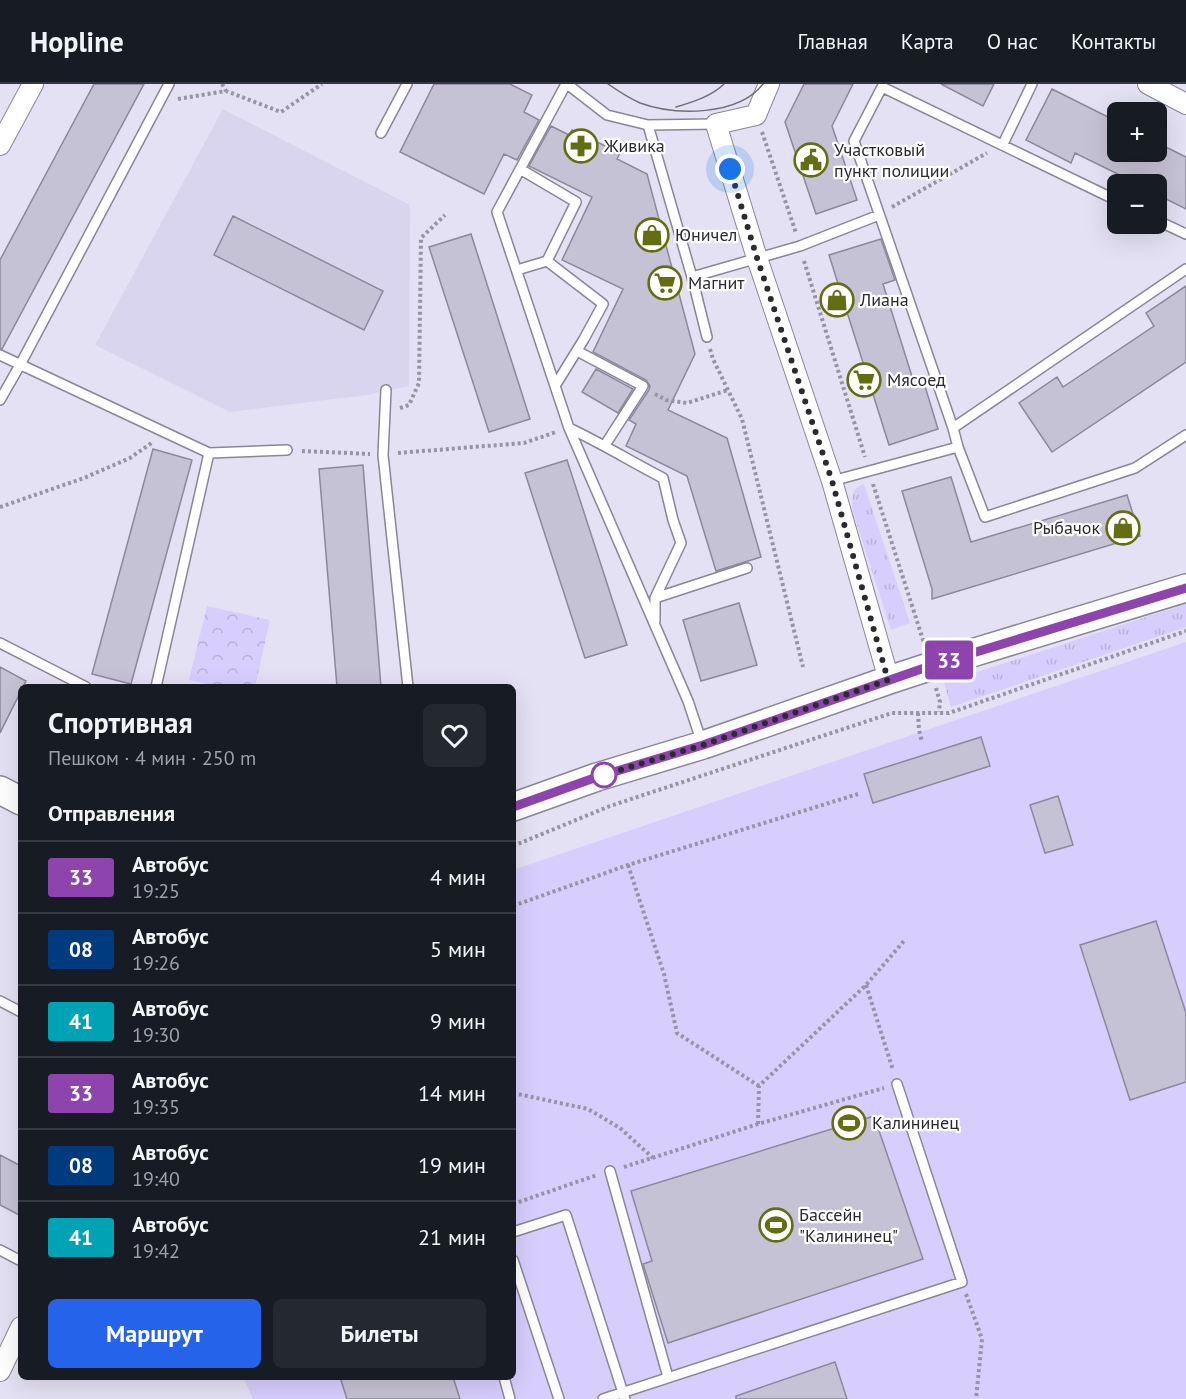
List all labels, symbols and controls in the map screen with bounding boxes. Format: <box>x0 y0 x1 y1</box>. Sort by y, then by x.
text: Hopline <box>30 23 124 60</box>
text: Главная <box>797 28 868 55</box>
text: Карта <box>901 28 954 55</box>
text: О нас <box>987 28 1038 55</box>
text: Контакты <box>1071 28 1156 55</box>
map controls <box>1107 102 1167 234</box>
button: + <box>1107 102 1167 162</box>
pharmacy icon: Живика <box>563 128 599 164</box>
place label: Живика <box>603 134 665 157</box>
place label: Участковый пункт полиции <box>834 138 949 182</box>
public building icon: Участковый пункт полиции <box>793 142 829 178</box>
your location <box>715 154 745 184</box>
button: − <box>1107 174 1167 234</box>
shop icon: Юничел <box>634 217 670 253</box>
place label: Юничел <box>675 223 737 246</box>
supermarket icon: Магнит <box>647 265 683 301</box>
place label: Магнит <box>688 271 745 294</box>
shop icon: Лиана <box>819 282 855 318</box>
place label: Лиана <box>859 288 909 311</box>
supermarket icon: Мясоед <box>846 362 882 398</box>
place label: Мясоед <box>887 368 946 391</box>
shop icon: Рыбачок <box>1105 510 1141 546</box>
place label: Рыбачок <box>1033 516 1100 539</box>
line badge: 33 <box>922 640 976 680</box>
text: 33 <box>937 647 961 674</box>
text: Спортивная <box>48 704 193 741</box>
button: heart <box>423 704 486 767</box>
text: Пешком · 4 мин · 250 m <box>48 745 256 771</box>
unlabelled marker <box>591 762 617 788</box>
text: Отправления <box>48 799 175 827</box>
text: Автобус <box>132 850 209 878</box>
text: 4 мин <box>430 863 486 891</box>
text: 33 <box>69 864 93 891</box>
text: 19:25 <box>132 878 180 904</box>
text: Автобус <box>132 922 209 950</box>
text: 5 мин <box>430 935 486 963</box>
text: 08 <box>69 936 93 963</box>
text: 19:26 <box>132 950 180 976</box>
text: Автобус <box>132 994 209 1022</box>
text: 9 мин <box>430 1007 486 1035</box>
text: 41 <box>69 1008 93 1035</box>
text: 19:30 <box>132 1022 180 1048</box>
text: Автобус <box>132 1066 209 1094</box>
text: 14 мин <box>418 1079 486 1107</box>
text: 33 <box>69 1080 93 1107</box>
text: 19:35 <box>132 1094 180 1120</box>
sports icon: Калининец <box>831 1105 867 1141</box>
place label: Калининец <box>872 1111 959 1134</box>
text: Автобус <box>132 1138 209 1166</box>
text: 19 мин <box>418 1151 486 1179</box>
text: 08 <box>69 1152 93 1179</box>
text: 19:40 <box>132 1166 180 1192</box>
place label: Бассейн "Калининец" <box>799 1203 898 1247</box>
sports icon: Бассейн "Калининец" <box>758 1207 794 1243</box>
text: Автобус <box>132 1210 209 1238</box>
text: 21 мин <box>418 1223 486 1251</box>
text: 41 <box>69 1224 93 1251</box>
text: 19:42 <box>132 1238 180 1264</box>
button: Маршрут <box>48 1299 261 1368</box>
button: Билеты <box>273 1299 486 1368</box>

